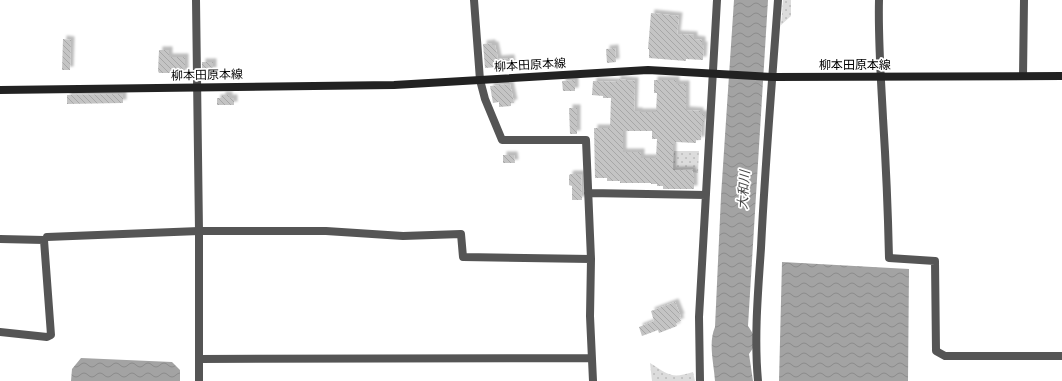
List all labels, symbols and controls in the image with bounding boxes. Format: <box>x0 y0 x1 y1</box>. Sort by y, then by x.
street label: 柳本田原本線 <box>494 56 566 74</box>
street label: 柳本田原本線 <box>819 58 891 72</box>
street label: 柳本田原本線 <box>171 67 243 83</box>
water label: 大和川 <box>735 168 752 210</box>

